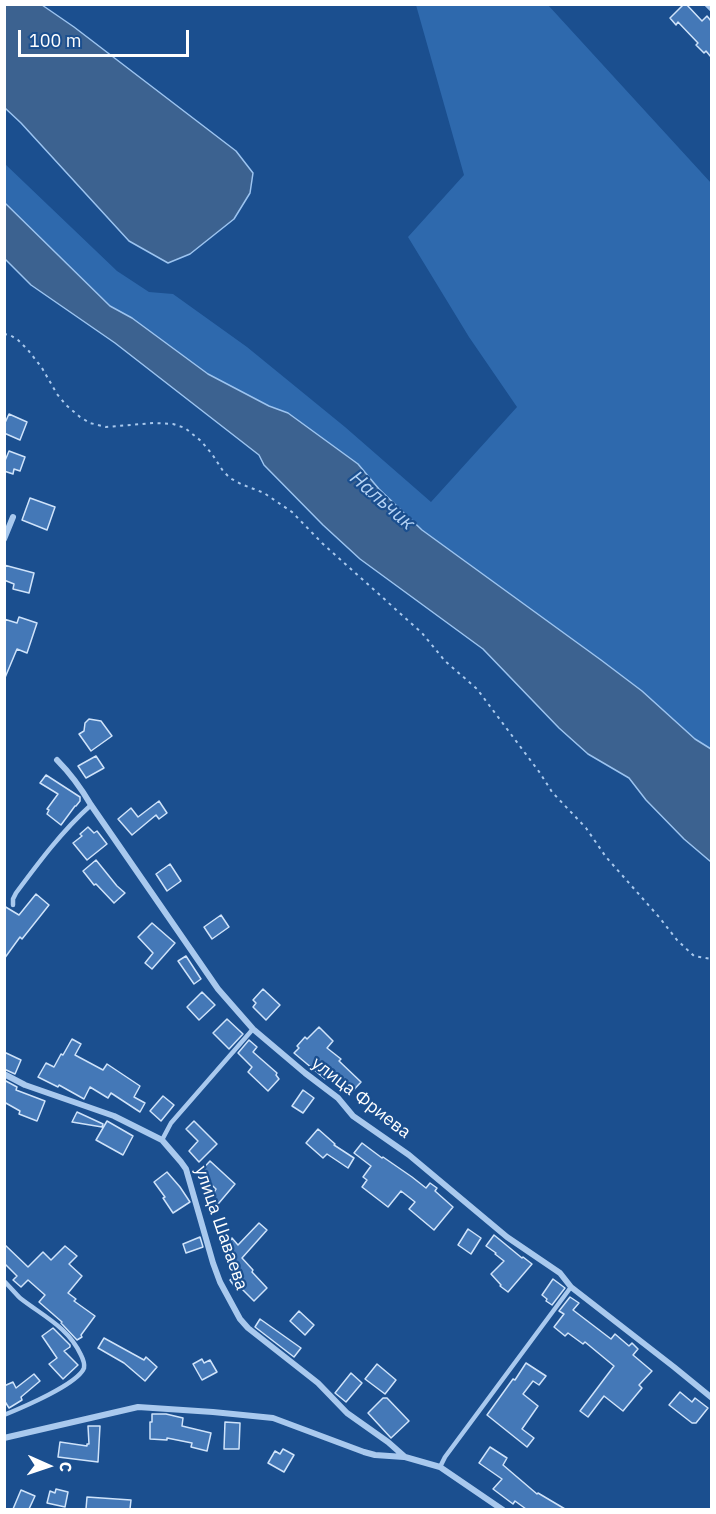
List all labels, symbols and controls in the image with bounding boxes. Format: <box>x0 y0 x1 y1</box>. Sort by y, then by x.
scale bar <box>21 18 192 56</box>
text: 100 m <box>29 29 81 52</box>
water label: Нальчик <box>345 466 419 536</box>
street label: улица Фриева <box>307 1053 415 1143</box>
street label: улица Шаваева <box>190 1163 252 1293</box>
north arrow <box>18 1436 78 1496</box>
text: С <box>56 1461 76 1473</box>

